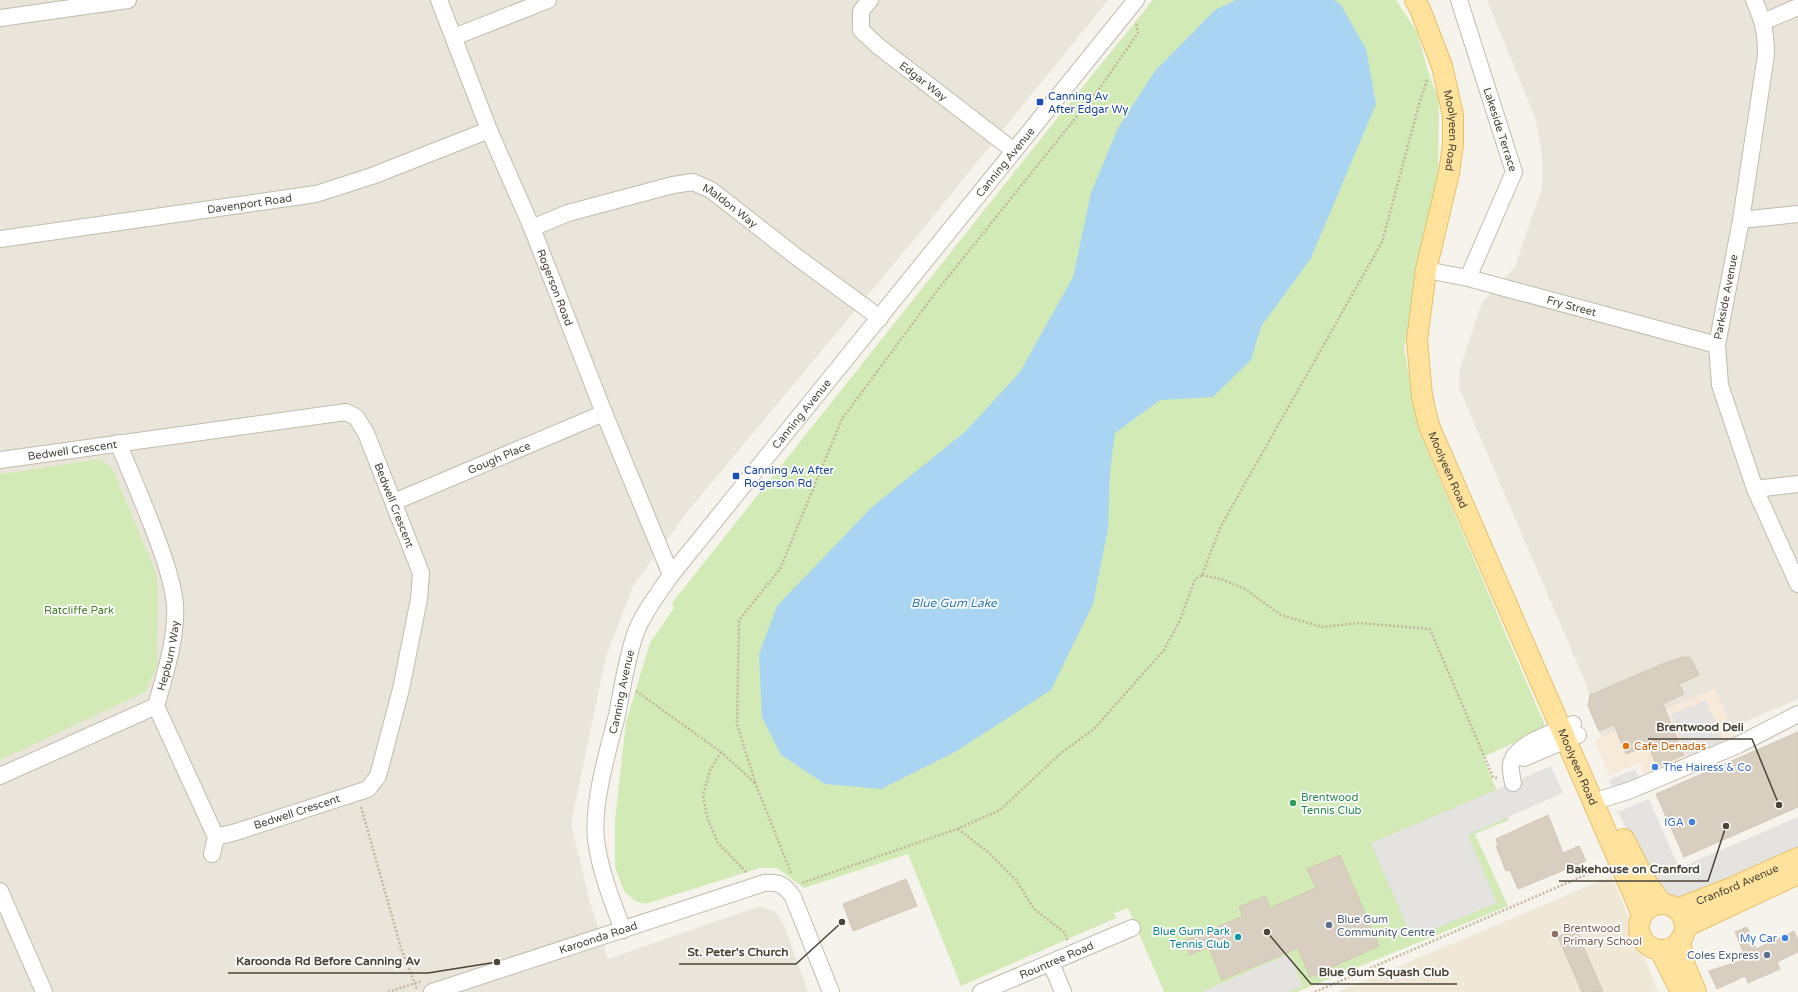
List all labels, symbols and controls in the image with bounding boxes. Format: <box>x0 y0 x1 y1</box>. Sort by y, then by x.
street label: Edgar Way <box>897 59 950 104</box>
street label: Lakeside Terrace <box>1481 86 1520 173</box>
street label: Moolyeen Road <box>1441 88 1460 172</box>
place label: Canning Av After Edgar Wy <box>1048 90 1129 116</box>
marker: Canning Av After Edgar Wy <box>1035 97 1045 107</box>
street label: Canning Avenue <box>973 124 1037 199</box>
street label: Maldon Way <box>701 181 760 230</box>
street label: Davenport Road <box>206 191 293 216</box>
street label: Rogerson Road <box>534 247 576 328</box>
street label: Parkside Avenue <box>1711 253 1741 341</box>
street label: Fry Street <box>1545 293 1598 319</box>
street label: Canning Avenue <box>769 376 833 451</box>
street label: Moolyeen Road <box>1426 430 1471 510</box>
street label: Bedwell Crescent <box>27 437 118 463</box>
street label: Gough Place <box>466 439 532 476</box>
street label: Bedwell Crescent <box>372 461 417 550</box>
place label: Canning Av After Rogerson Rd <box>744 464 834 490</box>
marker: Canning Av After Rogerson Rd <box>731 471 741 481</box>
water label: Blue Gum Lake <box>911 596 998 610</box>
park label: Ratcliffe Park <box>44 604 114 617</box>
street label: Hepburn Way <box>154 620 181 692</box>
street label: Canning Avenue <box>606 648 637 735</box>
callout: Brentwood Deli <box>1648 715 1752 739</box>
text: Brentwood Deli <box>1656 720 1744 734</box>
street label: Moolyeen Road <box>1555 726 1600 807</box>
place label: Cafe Denadas <box>1634 740 1706 753</box>
marker: Cafe Denadas <box>1621 741 1631 751</box>
place label: The Hairess & Co <box>1663 761 1752 774</box>
marker: The Hairess & Co <box>1650 762 1660 772</box>
place label: Brentwood Tennis Club <box>1301 791 1362 817</box>
street label: Bedwell Crescent <box>252 792 342 832</box>
marker: Brentwood Tennis Club <box>1288 798 1298 808</box>
place label: IGA <box>1664 816 1684 829</box>
marker: IGA <box>1687 817 1697 827</box>
callout: Bakehouse on Cranford <box>1559 857 1708 881</box>
street label: Cranford Avenue <box>1694 861 1780 908</box>
text: Bakehouse on Cranford <box>1566 862 1700 876</box>
place label: Blue Gum Community Centre <box>1337 913 1435 939</box>
street label: Karoonda Road <box>558 919 639 956</box>
marker: Blue Gum Community Centre <box>1324 920 1334 930</box>
place label: Brentwood Primary School <box>1563 922 1642 948</box>
place label: Blue Gum Park Tennis Club <box>1152 925 1230 951</box>
marker: Brentwood Primary School <box>1550 929 1560 939</box>
marker: Blue Gum Park Tennis Club <box>1233 932 1243 942</box>
place label: My Car <box>1740 932 1778 945</box>
marker: My Car <box>1780 933 1790 943</box>
street label: Rountree Road <box>1018 939 1096 981</box>
callout: St. Peter's Church <box>679 940 796 964</box>
text: St. Peter's Church <box>687 945 789 959</box>
callout: Karoonda Rd Before Canning Av <box>228 949 428 973</box>
place label: Coles Express <box>1687 949 1759 962</box>
marker: Coles Express <box>1762 950 1772 960</box>
text: Karoonda Rd Before Canning Av <box>236 954 421 969</box>
callout: Blue Gum Squash Club <box>1311 960 1457 984</box>
text: Blue Gum Squash Club <box>1319 965 1450 980</box>

